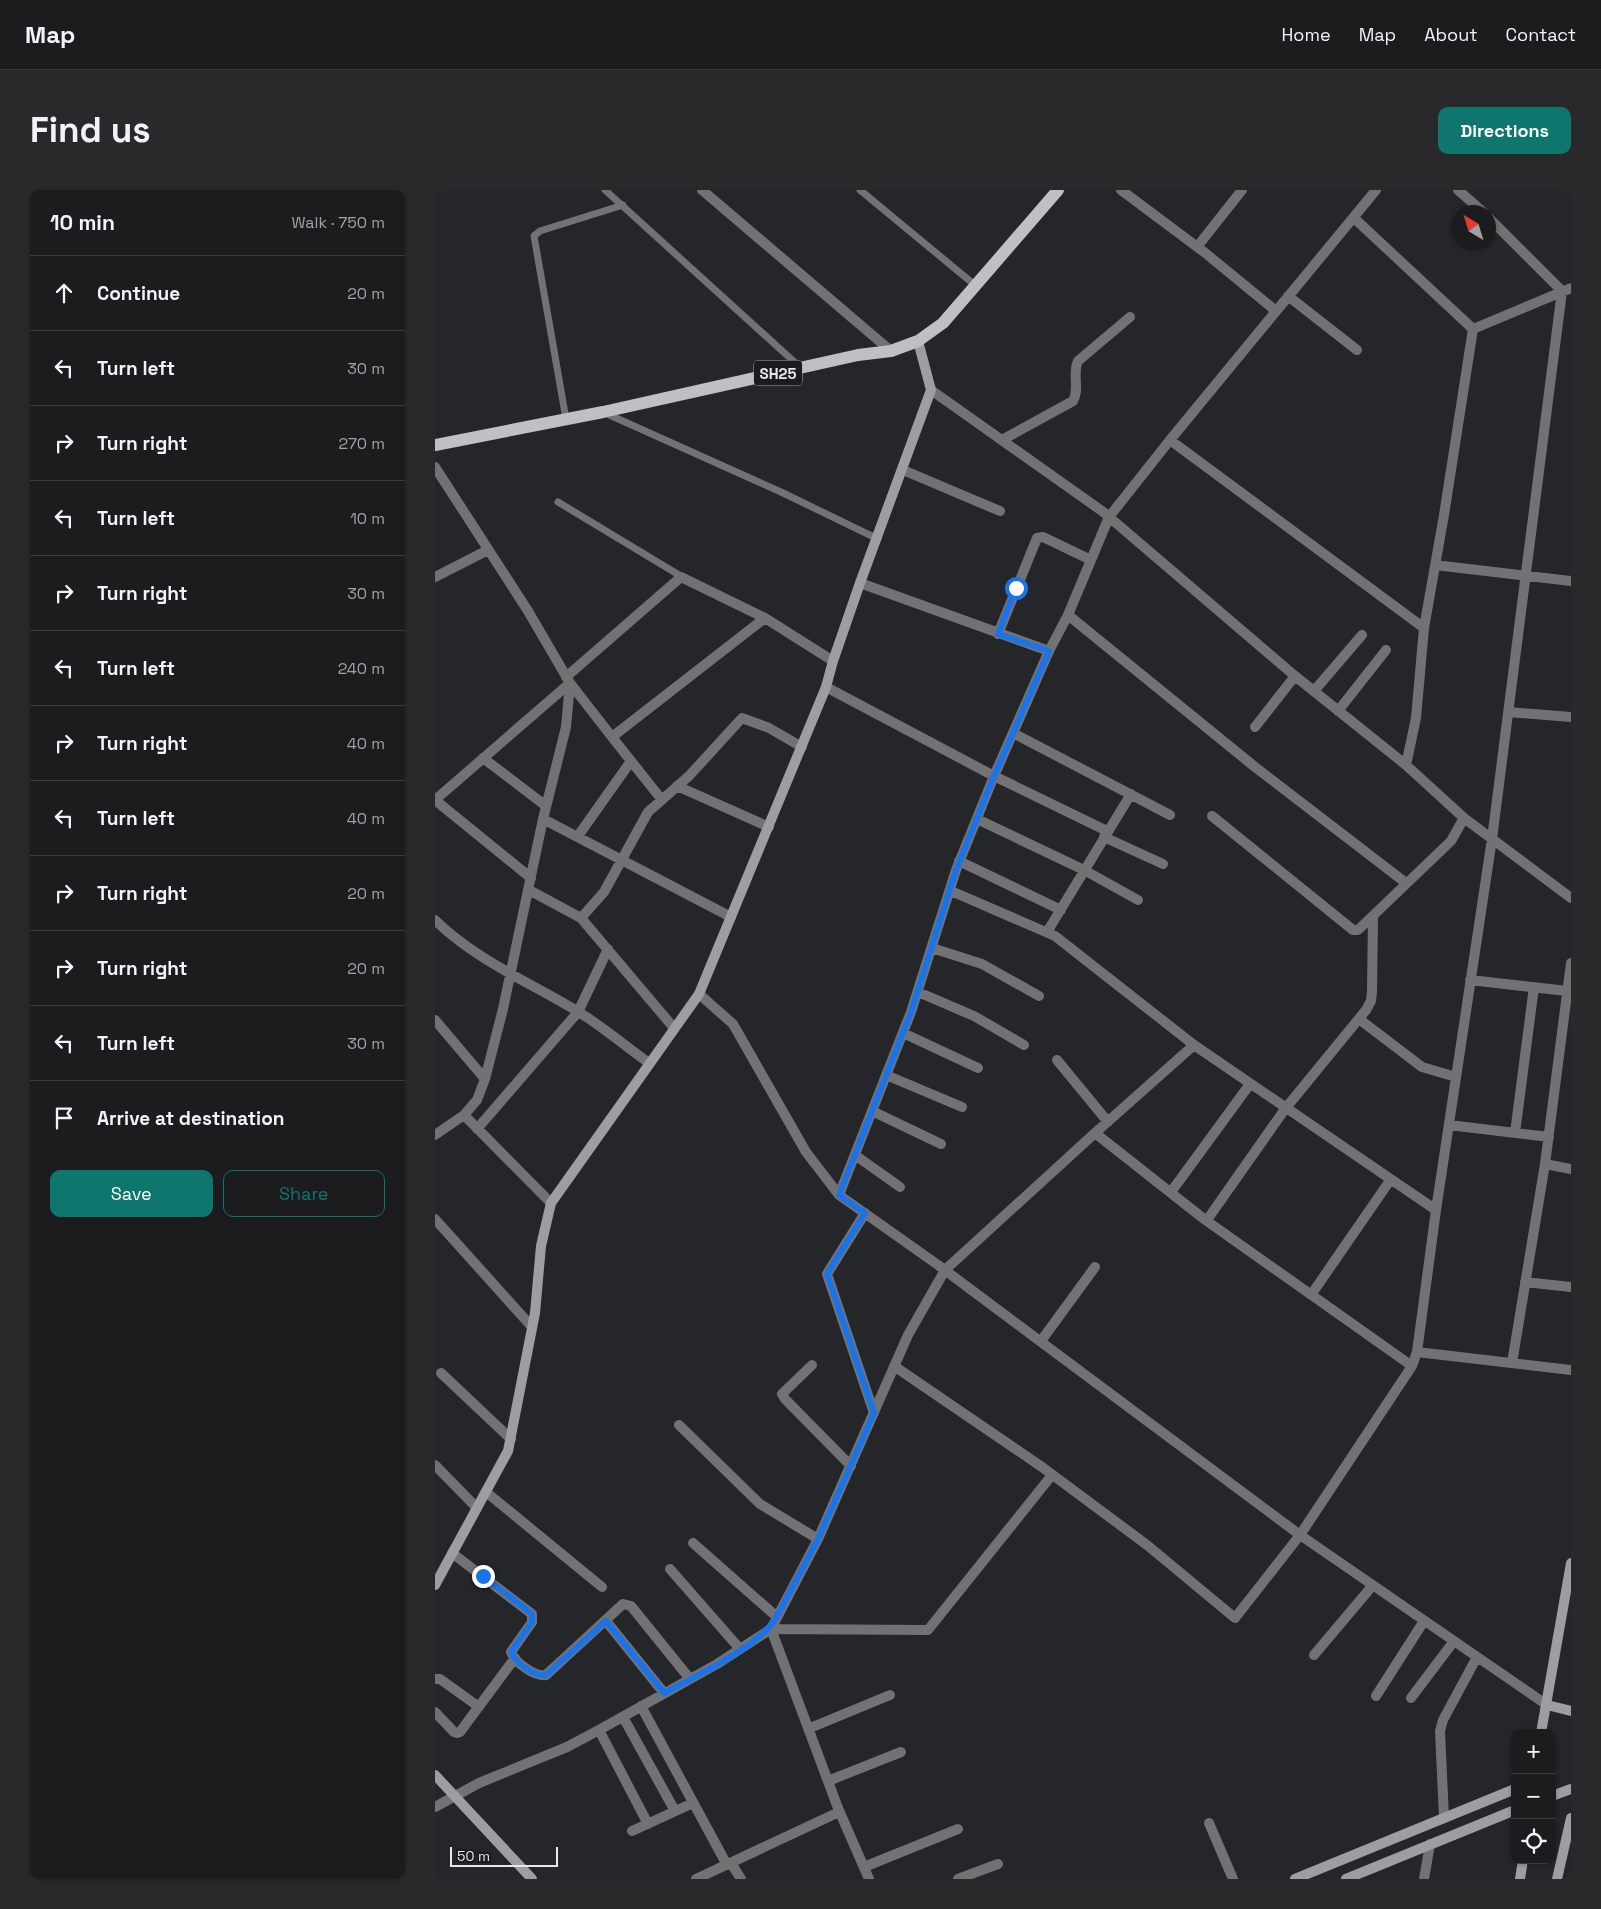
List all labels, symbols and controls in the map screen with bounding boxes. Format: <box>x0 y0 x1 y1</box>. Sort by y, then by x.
text: Map <box>25 19 75 50</box>
text: Home <box>1282 23 1331 46</box>
text: Map <box>1359 23 1396 46</box>
text: About <box>1424 23 1478 46</box>
text: Contact <box>1506 23 1576 46</box>
button: Directions <box>1438 107 1571 154</box>
text: Find us <box>30 108 151 152</box>
north arrow <box>1451 205 1496 250</box>
text: 10 min <box>50 209 115 236</box>
text: Walk · 750 m <box>291 212 385 233</box>
icon: ahead <box>50 279 78 307</box>
text: Continue <box>97 281 180 306</box>
text: 20 m <box>347 283 385 304</box>
icon: left <box>50 354 78 382</box>
text: Turn left <box>97 356 175 381</box>
text: 30 m <box>347 358 385 379</box>
road number: SH25 <box>754 360 802 386</box>
icon: right <box>50 429 78 457</box>
text: Turn right <box>97 431 187 456</box>
text: 270 m <box>338 433 385 454</box>
icon: left <box>50 504 78 532</box>
text: Turn left <box>97 506 175 531</box>
text: 10 m <box>350 508 385 529</box>
route start <box>1005 577 1028 600</box>
icon: right <box>50 579 78 607</box>
text: Turn right <box>97 581 187 606</box>
text: 30 m <box>347 583 385 604</box>
icon: left <box>50 654 78 682</box>
text: Turn left <box>97 656 175 681</box>
text: 240 m <box>338 658 385 679</box>
icon: right <box>50 729 78 757</box>
text: Turn right <box>97 731 187 756</box>
text: 40 m <box>347 733 385 754</box>
icon: left <box>50 804 78 832</box>
text: Turn left <box>97 806 175 831</box>
text: 40 m <box>347 808 385 829</box>
icon: right <box>50 879 78 907</box>
text: Turn right <box>97 881 187 906</box>
text: 20 m <box>347 883 385 904</box>
icon: right <box>50 954 78 982</box>
text: Turn right <box>97 956 187 981</box>
text: 20 m <box>347 958 385 979</box>
icon: left <box>50 1029 78 1057</box>
text: Turn left <box>97 1031 175 1056</box>
text: 30 m <box>347 1033 385 1054</box>
icon: arrive <box>50 1104 78 1132</box>
text: Arrive at destination <box>97 1106 285 1131</box>
button: Save <box>50 1170 213 1217</box>
button: Share <box>223 1170 385 1217</box>
route end <box>472 1565 495 1588</box>
map controls <box>1511 1729 1556 1864</box>
button: + <box>1511 1729 1556 1774</box>
button: − <box>1511 1774 1556 1819</box>
button: locate <box>1511 1819 1556 1864</box>
scale bar <box>450 1844 557 1867</box>
text: 50 m <box>457 1847 490 1865</box>

